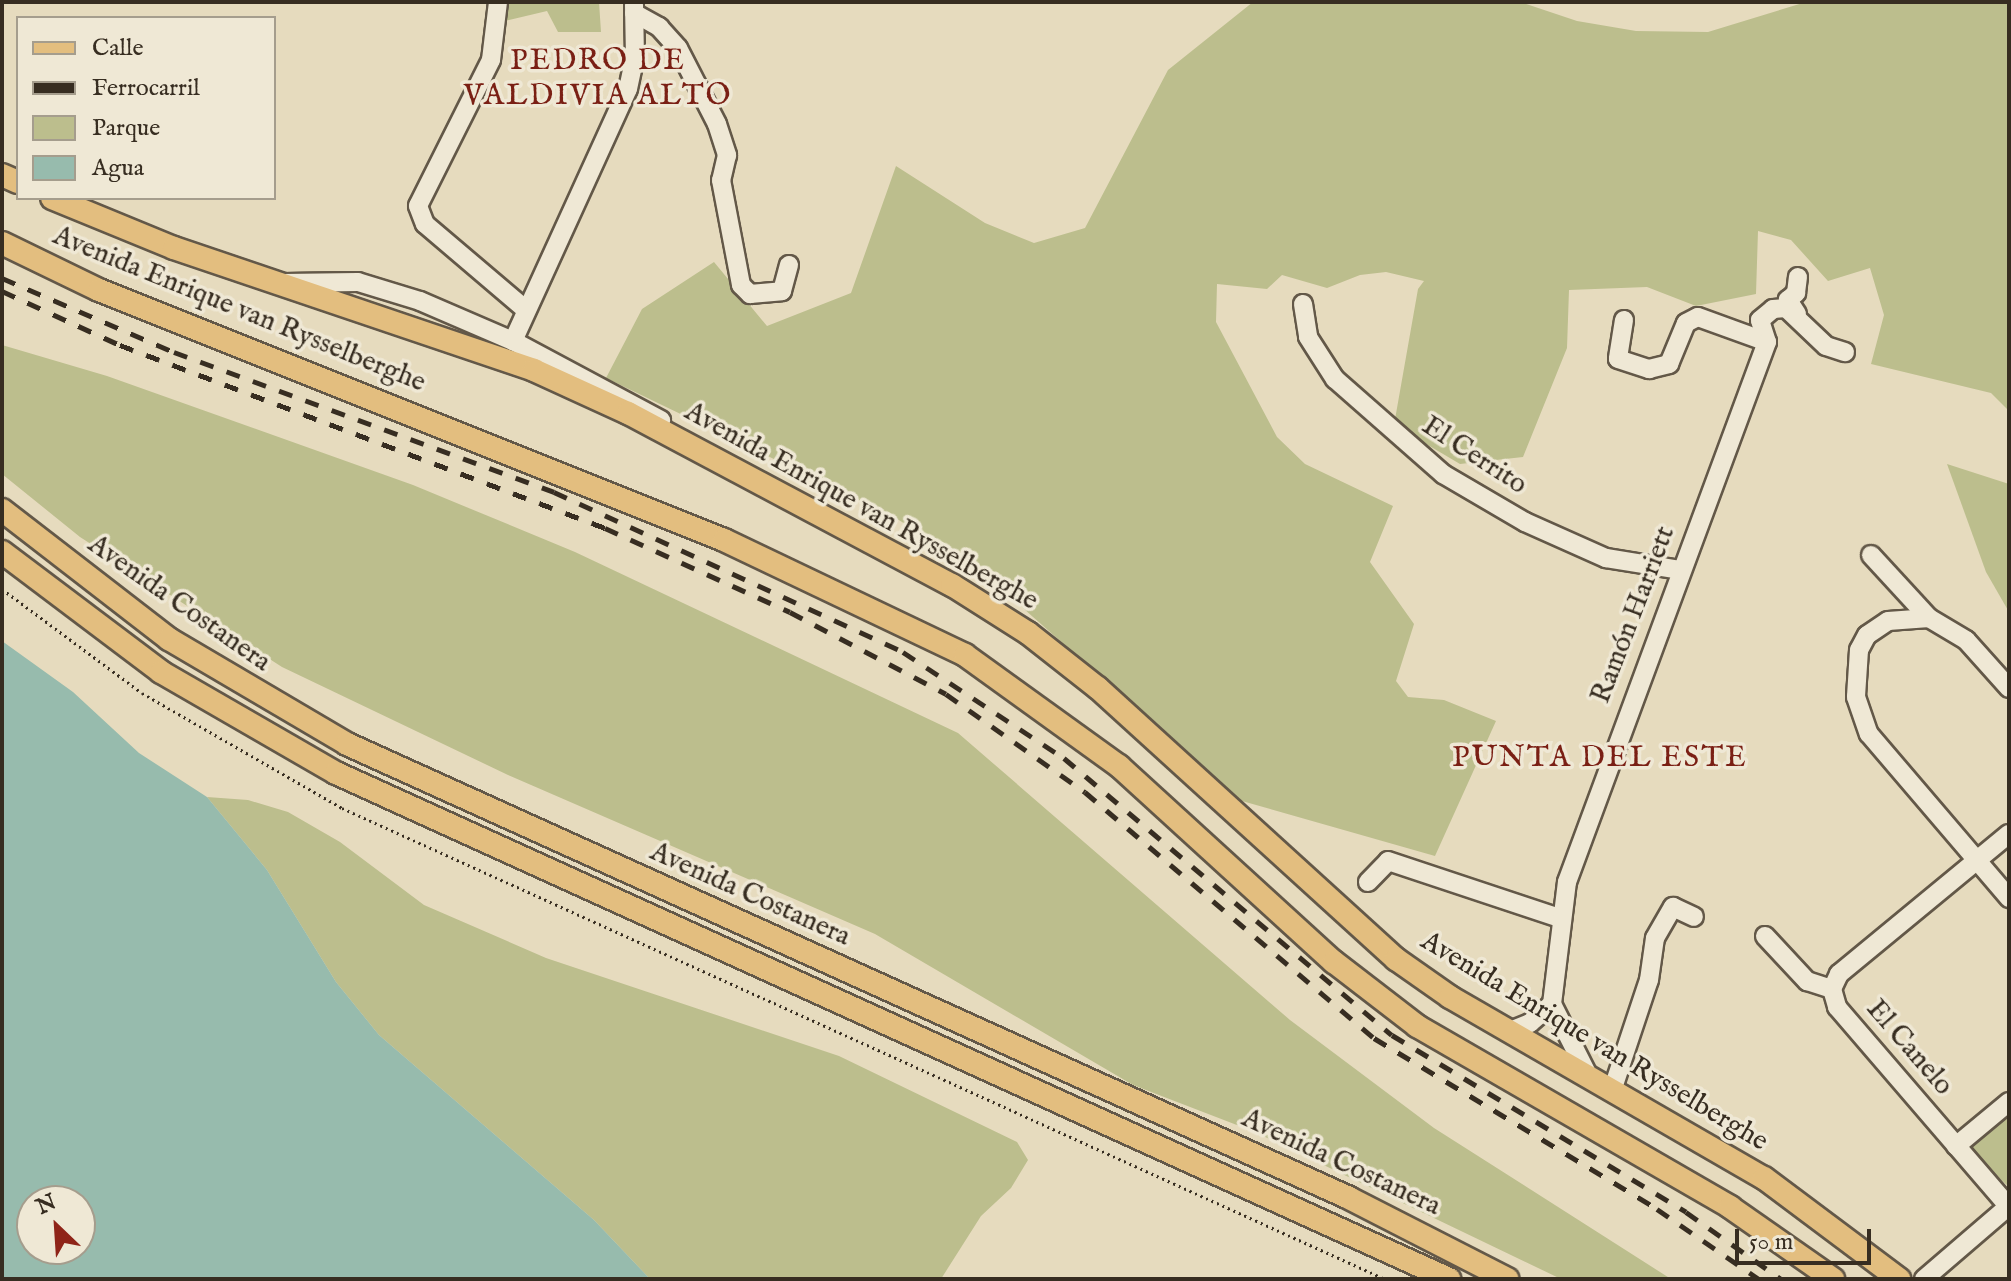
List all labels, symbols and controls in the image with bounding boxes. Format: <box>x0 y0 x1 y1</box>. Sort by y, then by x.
legend <box>16 16 276 200</box>
text: Calle <box>92 33 144 64</box>
district label: PEDRO DE VALDIVIA ALTO <box>464 43 732 114</box>
text: Ferrocarril <box>92 73 200 104</box>
text: Parque <box>92 113 160 144</box>
text: Agua <box>92 153 144 184</box>
street label: Avenida Enrique van Rysselberghe <box>48 220 430 400</box>
street label: Avenida Enrique van Rysselberghe <box>678 396 1044 618</box>
street label: El Cerrito <box>1415 410 1533 502</box>
street label: Ramón Harriett <box>1585 522 1683 708</box>
street label: Avenida Costanera <box>81 528 277 680</box>
district label: PUNTA DEL ESTE <box>1452 740 1748 776</box>
street label: Avenida Costanera <box>645 836 855 954</box>
street label: Avenida Enrique van Rysselberghe <box>1414 925 1774 1159</box>
street label: El Canelo <box>1858 993 1960 1103</box>
street label: Avenida Costanera <box>1236 1102 1446 1224</box>
north arrow <box>16 1185 96 1265</box>
text: N <box>32 1188 61 1222</box>
scale bar <box>1739 1213 1875 1263</box>
text: 50 m <box>1749 1227 1793 1258</box>

